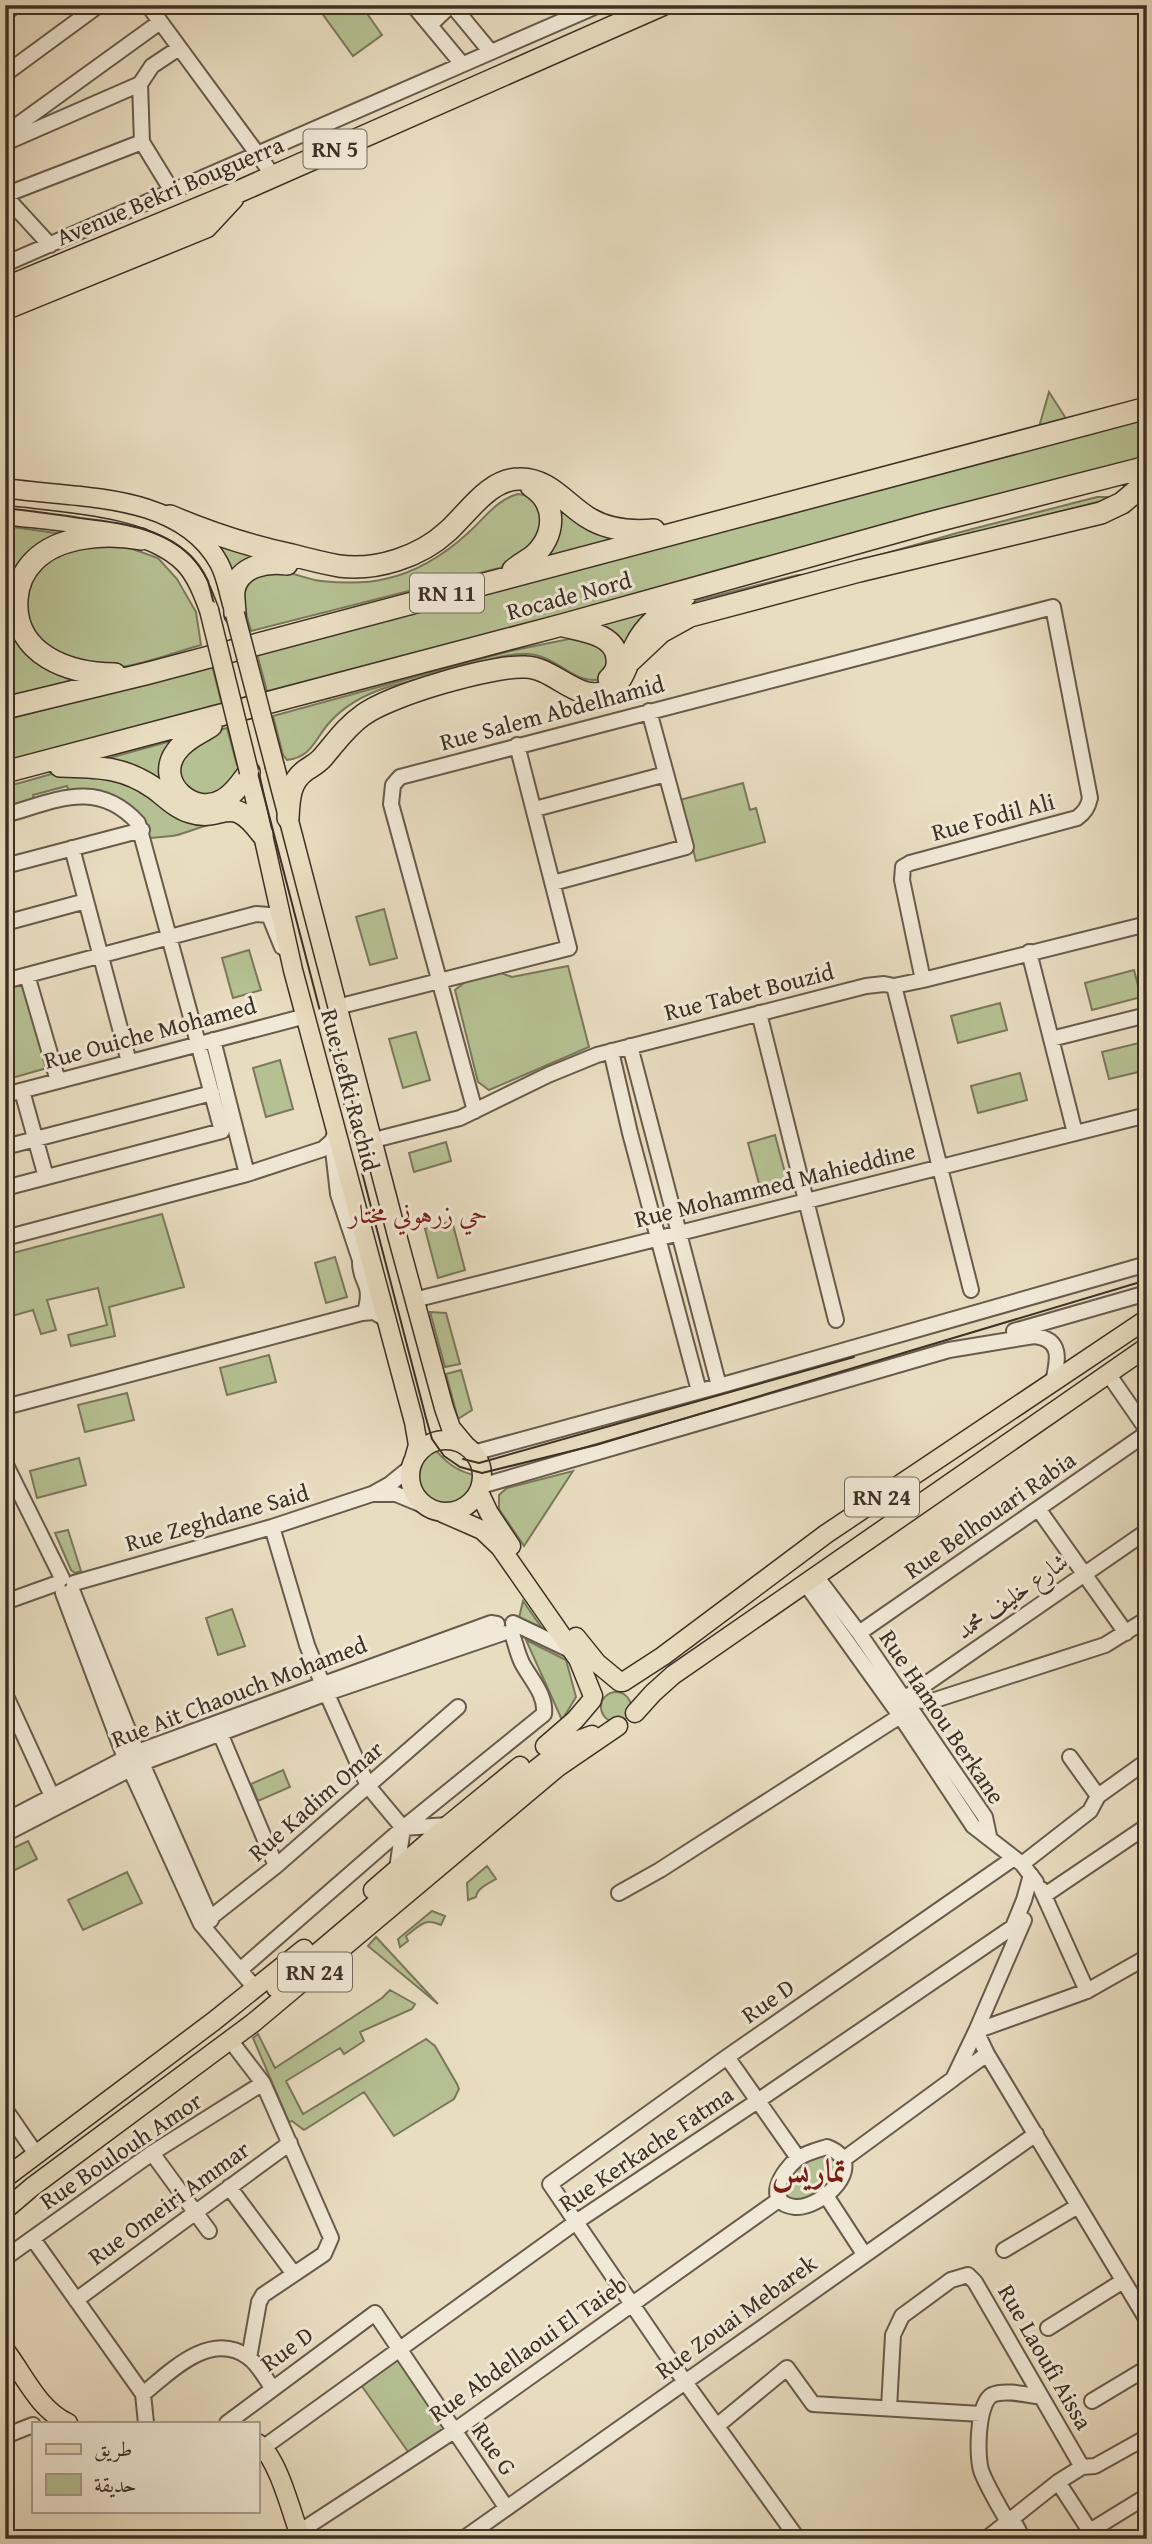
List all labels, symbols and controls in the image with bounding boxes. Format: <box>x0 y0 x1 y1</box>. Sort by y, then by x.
street label: Avenue Bekri Bouguerra <box>51 127 290 254</box>
road number: RN 5 <box>304 130 366 168</box>
street label: Rocade Nord <box>503 562 635 629</box>
road number: RN 11 <box>410 573 484 612</box>
street label: Rue Salem Abdelhamid <box>436 666 668 759</box>
street label: Rue Fodil Ali <box>928 783 1058 850</box>
street label: Rue Tabet Bouzid <box>660 953 837 1029</box>
street label: Rue Ouiche Mohamed <box>40 987 260 1078</box>
street label: Rue Lefki Rachid <box>312 1005 389 1175</box>
street label: Rue Mohammed Mahieddine <box>631 1133 919 1236</box>
district label: حي زرهوني مختار <box>346 1194 487 1236</box>
street label: Rue Belhouari Rabia <box>897 1442 1083 1587</box>
street label: Rue Zeghdane Said <box>121 1475 313 1560</box>
road number: RN 24 <box>845 1478 919 1516</box>
street label: شارع خليف محمد <box>948 1544 1077 1650</box>
street label: Rue Hamou Berkane <box>871 1622 1014 1811</box>
street label: Rue Ait Chaouch Mohamed <box>106 1627 372 1756</box>
street label: Rue Kadim Omar <box>241 1732 391 1869</box>
road number: RN 24 <box>278 1952 352 1992</box>
street label: Rue D <box>734 1970 801 2032</box>
street label: Rue Kerkache Fatma <box>551 2077 741 2220</box>
street label: Rue Boulouh Amor <box>32 2083 209 2218</box>
street label: Rue Omeiri Ammar <box>81 2132 257 2273</box>
district label: تماريس <box>772 2147 846 2194</box>
street label: Rue Zouai Mebarek <box>648 2245 824 2387</box>
street label: Rue Abdellaoui El Taieb <box>421 2267 634 2430</box>
street label: Rue Laoufi Aissa <box>990 2277 1102 2437</box>
street label: Rue D <box>253 2317 320 2380</box>
street label: Rue G <box>464 2415 525 2482</box>
legend <box>32 2422 259 2512</box>
text: طريق <box>94 2433 132 2464</box>
text: حديقة <box>94 2469 137 2500</box>

